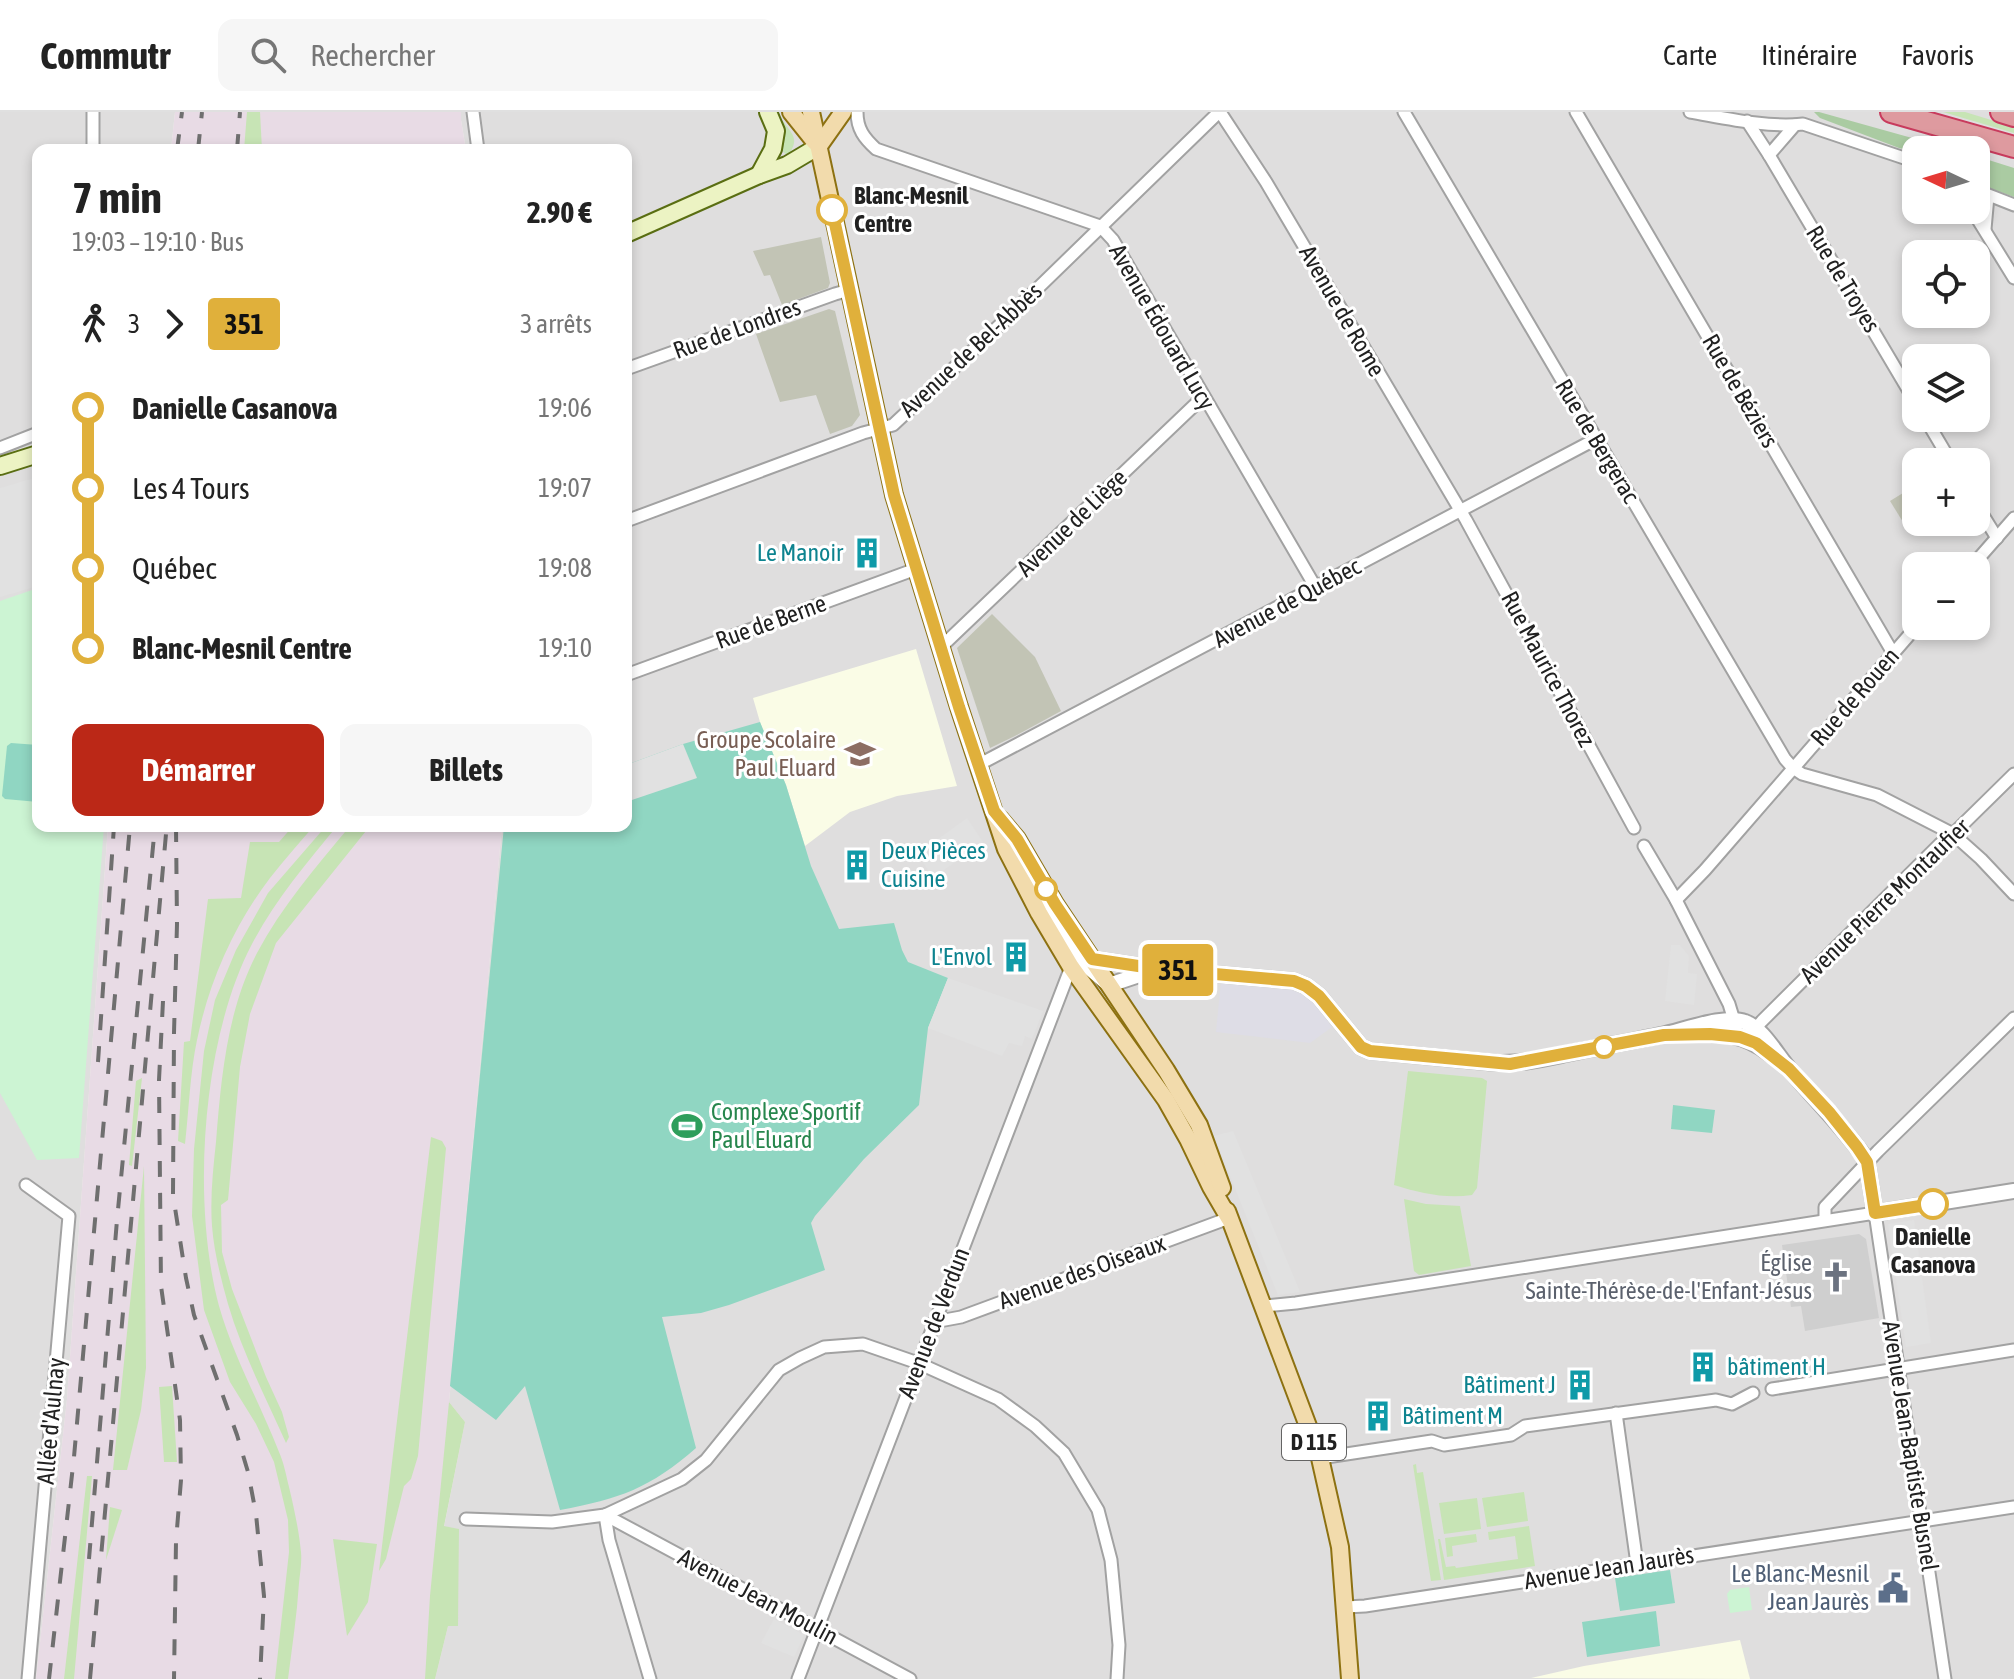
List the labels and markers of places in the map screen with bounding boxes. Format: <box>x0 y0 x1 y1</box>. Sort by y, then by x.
place label: Blanc-Mesnil Centre <box>854 182 969 237</box>
marker: Blanc-Mesnil Centre <box>817 195 847 225</box>
building icon: Le Manoir <box>850 536 884 570</box>
place label: Le Manoir <box>757 539 844 566</box>
place label: Groupe Scolaire Paul Eluard <box>697 726 836 781</box>
school or university icon: Groupe Scolaire Paul Eluard <box>843 737 877 771</box>
place label: Deux Pièces Cuisine <box>881 837 986 892</box>
building icon: Deux Pièces Cuisine <box>840 848 874 882</box>
unlabelled marker <box>1035 878 1057 900</box>
building icon: L'Envol <box>999 940 1033 974</box>
place label: L'Envol <box>931 943 993 970</box>
unlabelled marker <box>1593 1036 1615 1058</box>
place label: Complexe Sportif Paul Eluard <box>711 1098 861 1153</box>
sports icon: Complexe Sportif Paul Eluard <box>670 1109 704 1143</box>
marker: Danielle Casanova <box>1918 1189 1948 1219</box>
place label: Danielle Casanova <box>1890 1223 1976 1278</box>
place label: Église Sainte-Thérèse-de-l'Enfant-Jésus <box>1525 1249 1812 1304</box>
church icon: Église Sainte-Thérèse-de-l'Enfant-Jésus <box>1819 1260 1853 1294</box>
building icon: bâtiment H <box>1686 1350 1720 1384</box>
place label: bâtiment H <box>1727 1353 1826 1380</box>
building icon: Bâtiment J <box>1563 1368 1597 1402</box>
place label: Bâtiment J <box>1463 1371 1556 1398</box>
building icon: Bâtiment M <box>1361 1399 1395 1433</box>
place label: Bâtiment M <box>1402 1402 1503 1429</box>
place label: Le Blanc-Mesnil Jean Jaurès <box>1731 1560 1870 1615</box>
public building icon: Le Blanc-Mesnil Jean Jaurès <box>1876 1571 1910 1605</box>

